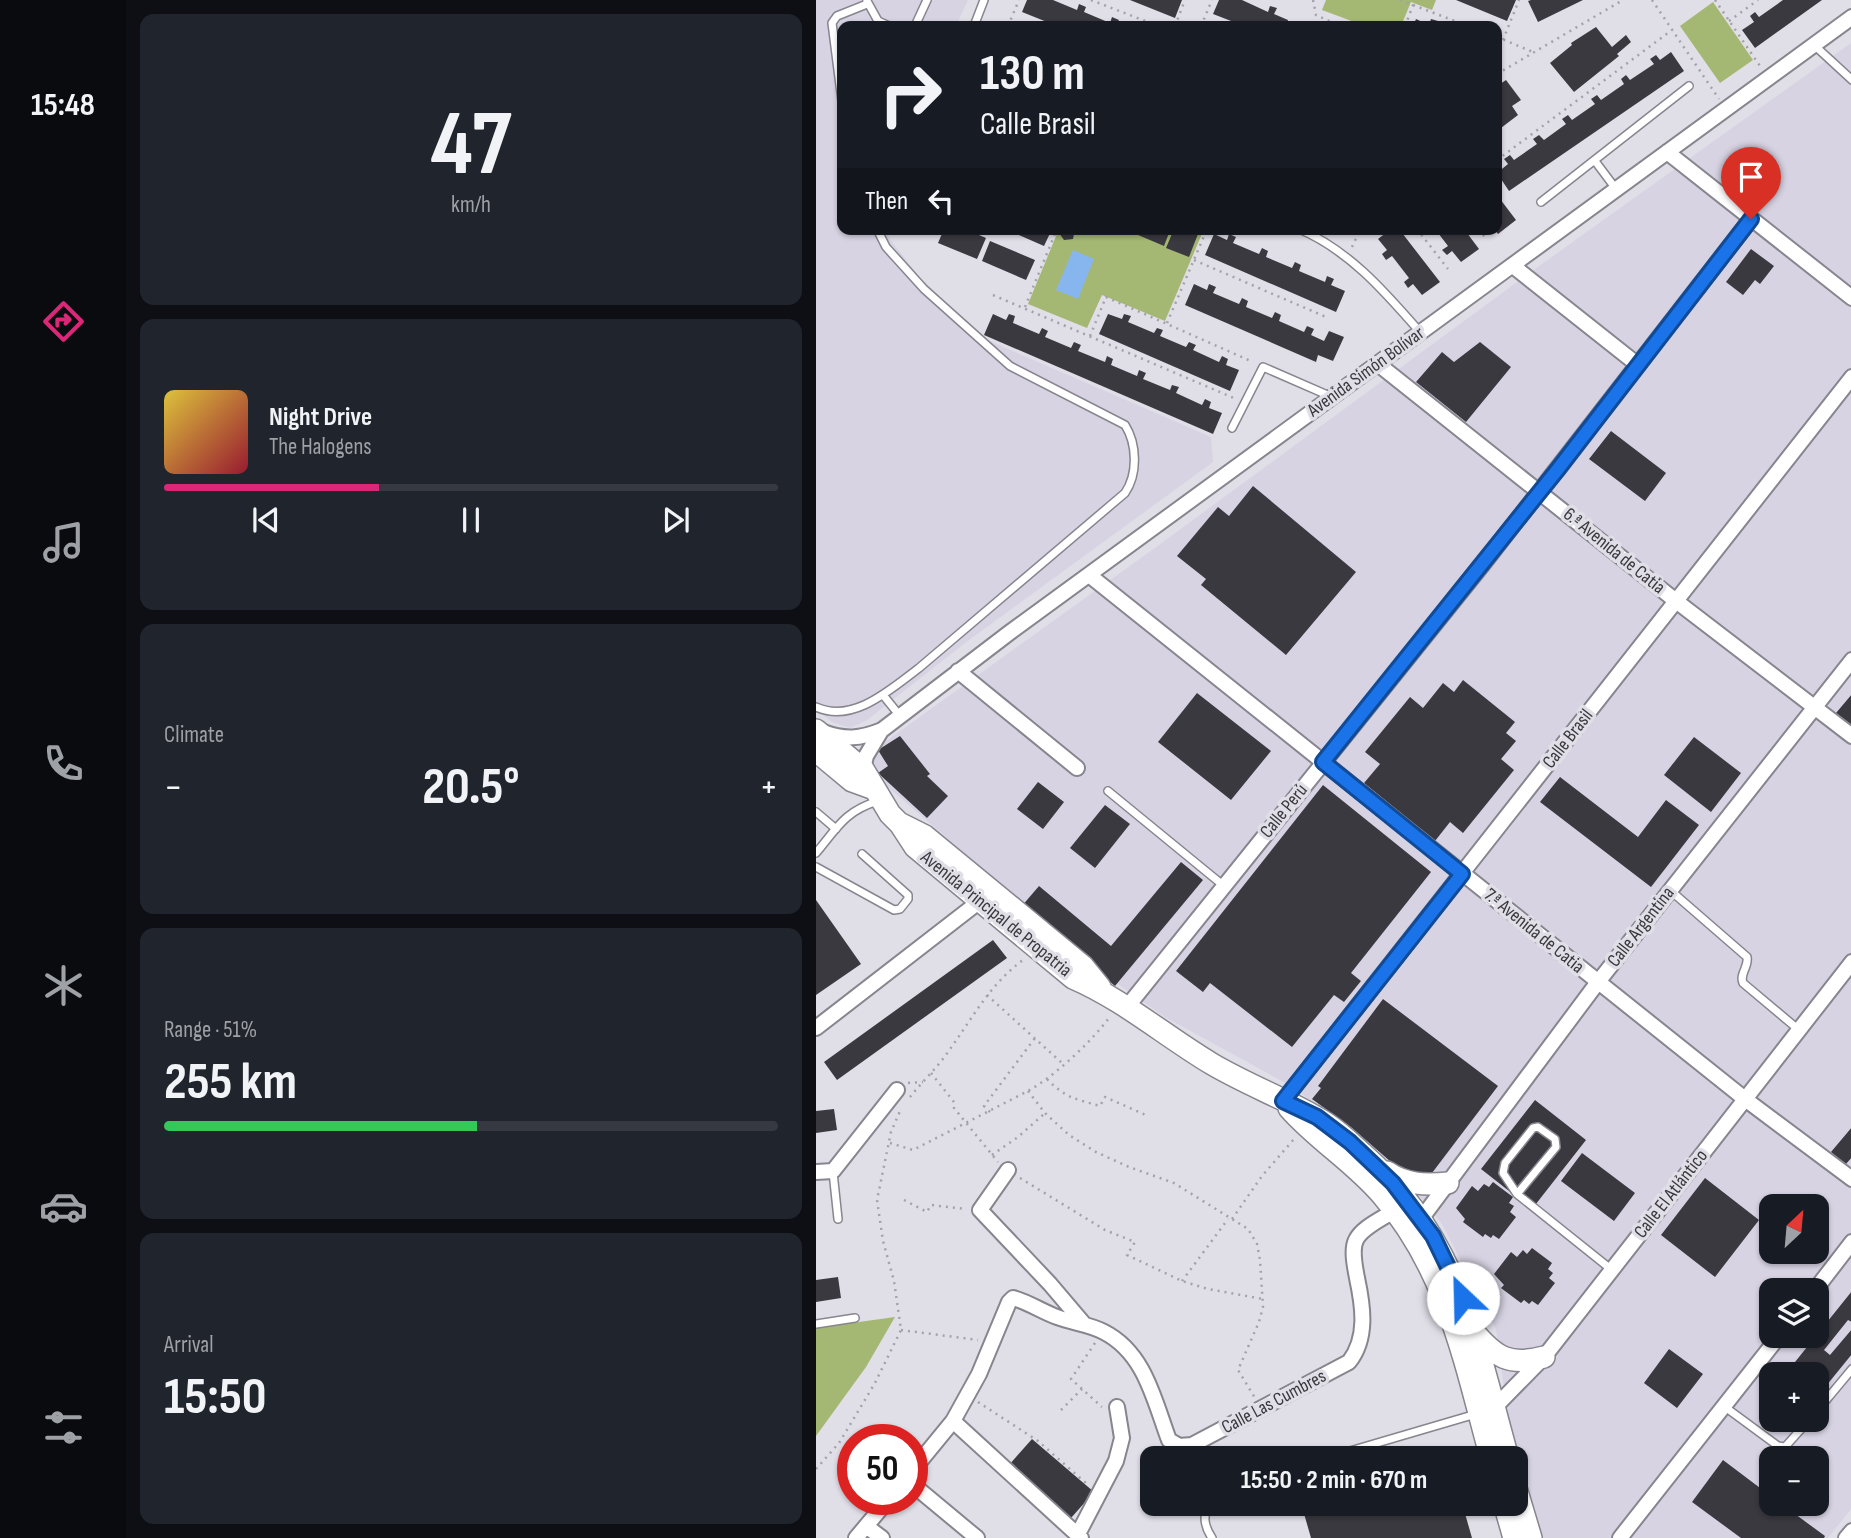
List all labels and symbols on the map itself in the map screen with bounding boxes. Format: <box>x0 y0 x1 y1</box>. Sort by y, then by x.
pin <box>1721 147 1781 219</box>
street label: Avenida Simón Bolívar <box>1302 322 1429 423</box>
street label: 6.ª Avenida de Catia <box>1558 503 1670 599</box>
street label: Calle Brasil <box>1538 705 1598 773</box>
street label: Calle Perú <box>1255 779 1313 843</box>
street label: Avenida Principal de Propatria <box>915 845 1076 982</box>
street label: Calle Argentina <box>1603 882 1679 972</box>
street label: 7.ª Avenida de Catia <box>1479 884 1589 978</box>
street label: Calle El Atlántico <box>1629 1145 1713 1243</box>
north arrow <box>1759 1194 1829 1264</box>
position arrow <box>1426 1261 1500 1335</box>
street label: Calle Las Cumbres <box>1218 1365 1330 1439</box>
speed limit sign: 50 <box>837 1424 928 1515</box>

